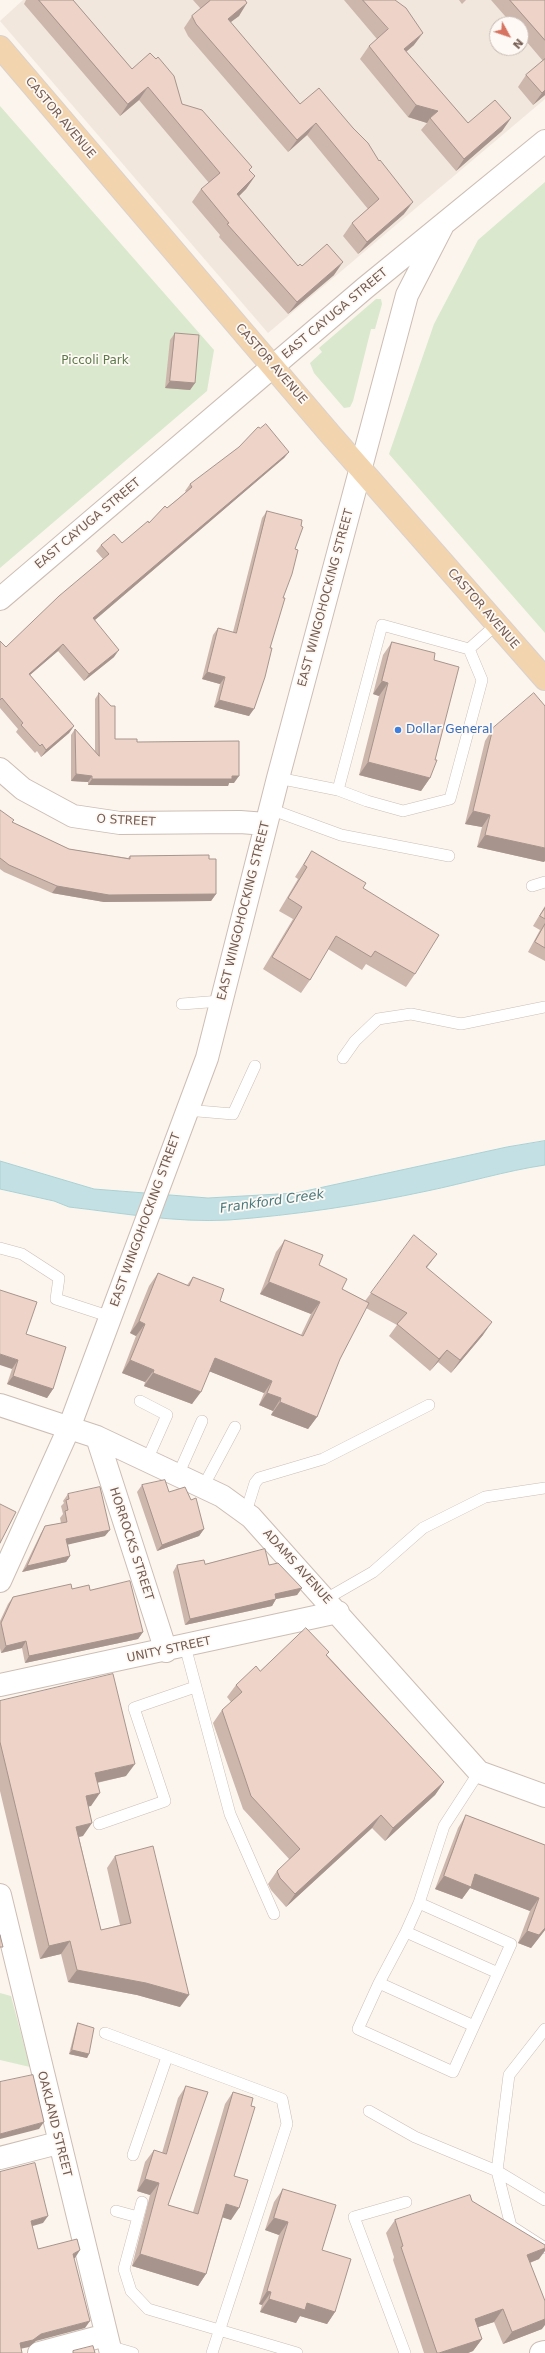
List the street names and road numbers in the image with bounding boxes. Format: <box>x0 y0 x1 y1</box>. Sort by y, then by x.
street label: CASTOR AVENUE <box>22 74 98 162</box>
street label: EAST CAYUGA STREET <box>279 266 391 362</box>
street label: CASTOR AVENUE <box>232 321 310 407</box>
street label: EAST CAYUGA STREET <box>32 476 144 572</box>
street label: EAST WINGOHOCKING STREET <box>295 507 357 689</box>
street label: CASTOR AVENUE <box>444 566 522 652</box>
street label: O STREET <box>96 812 156 830</box>
street label: EAST WINGOHOCKING STREET <box>215 820 273 1002</box>
street label: EAST WINGOHOCKING STREET <box>108 1131 184 1309</box>
street label: HORROCKS STREET <box>106 1486 156 1602</box>
street label: ADAMS AVENUE <box>260 1527 334 1607</box>
street label: UNITY STREET <box>126 1634 212 1666</box>
street label: OAKLAND STREET <box>34 2070 74 2178</box>

